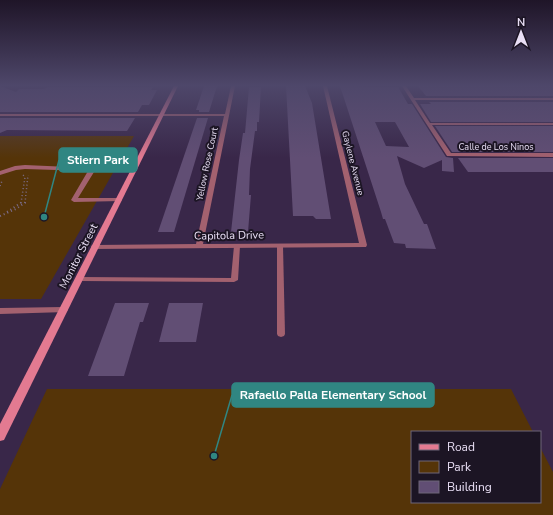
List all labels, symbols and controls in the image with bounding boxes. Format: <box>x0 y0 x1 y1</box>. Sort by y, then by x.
north arrow <box>501 12 541 52</box>
text: N <box>517 15 525 30</box>
street label: Yellow Rose Court <box>193 126 221 203</box>
street label: Gaylene Avenue <box>339 129 367 197</box>
street label: Calle de Los Ninos <box>458 141 534 153</box>
callout: Stiern Park <box>59 148 137 172</box>
text: Stiern Park <box>67 152 130 168</box>
street label: Monitor Street <box>56 221 101 291</box>
street label: Capitola Drive <box>194 227 264 244</box>
callout: Rafaello Palla Elementary School <box>232 383 434 407</box>
text: Rafaello Palla Elementary School <box>240 387 426 403</box>
legend <box>411 431 541 503</box>
text: Road <box>447 439 475 455</box>
text: Park <box>447 459 472 475</box>
text: Building <box>447 479 492 495</box>

